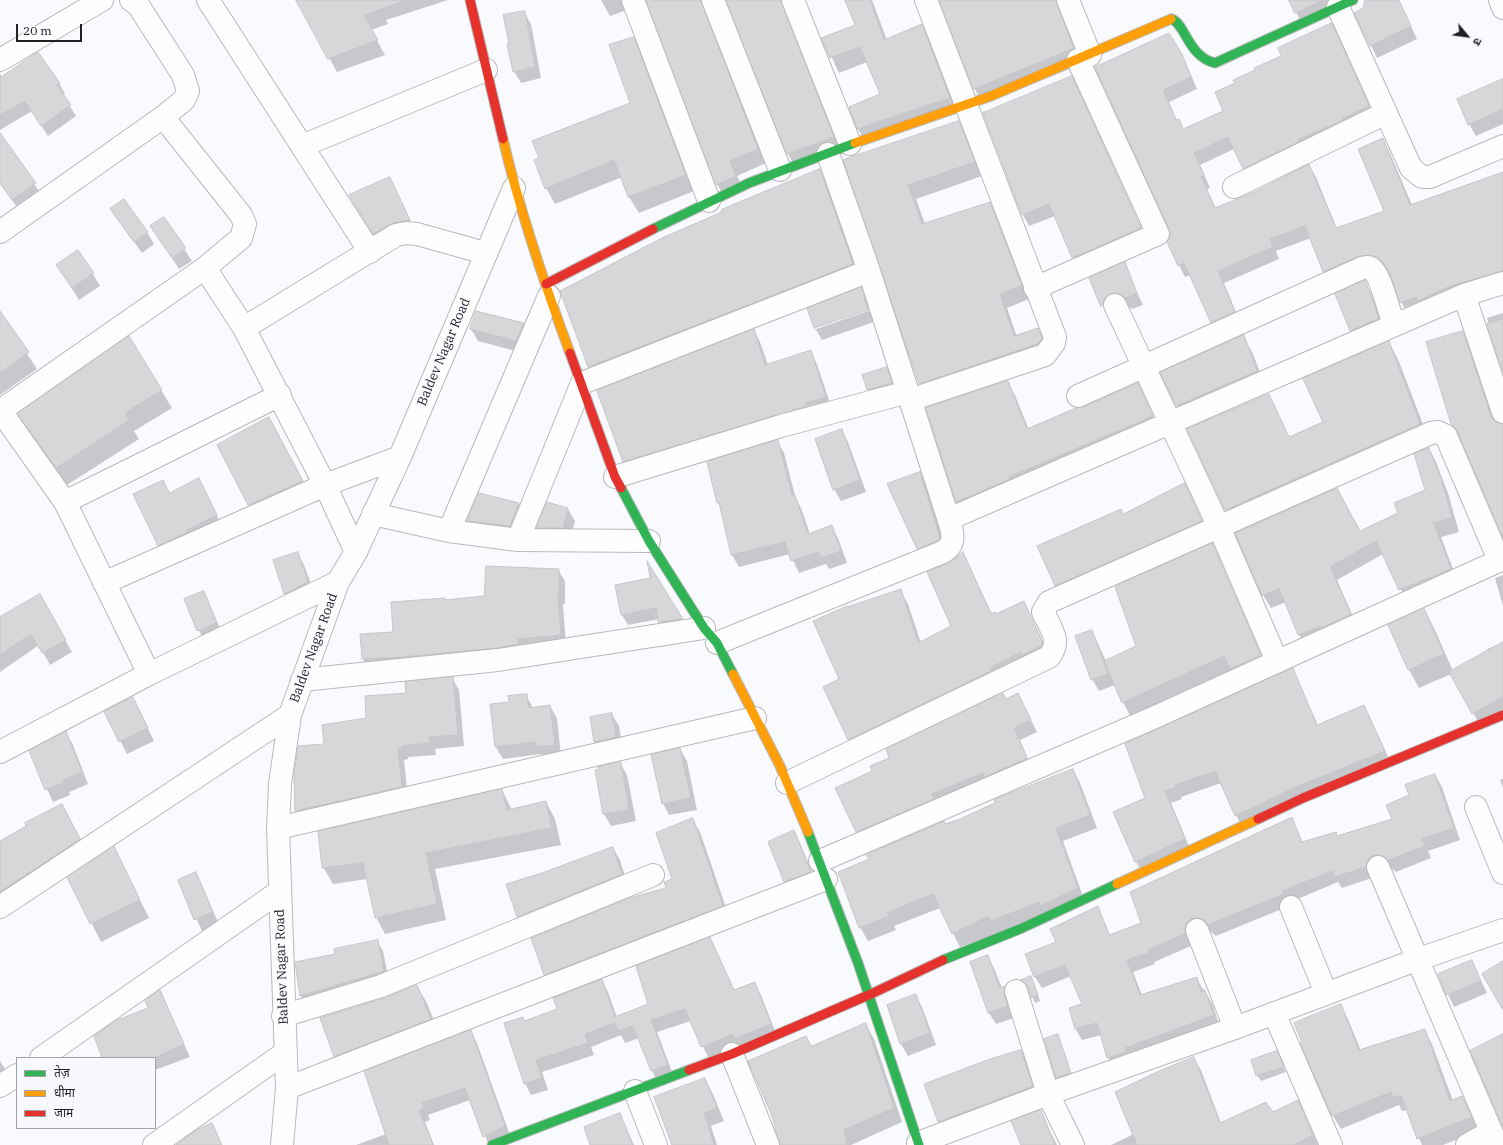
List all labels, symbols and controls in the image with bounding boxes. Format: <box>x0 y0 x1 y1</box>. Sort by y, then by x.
scale bar <box>18 16 84 42</box>
north arrow <box>1447 16 1487 56</box>
text: 20 m <box>23 23 52 38</box>
text: उ <box>1470 36 1485 48</box>
street label: Baldev Nagar Road <box>414 296 474 408</box>
street label: Baldev Nagar Road <box>287 591 341 705</box>
street label: Baldev Nagar Road <box>272 909 292 1025</box>
legend <box>16 1057 156 1129</box>
text: तेज़ <box>54 1065 70 1080</box>
text: धीमा <box>54 1085 75 1100</box>
text: जाम <box>54 1105 73 1120</box>

